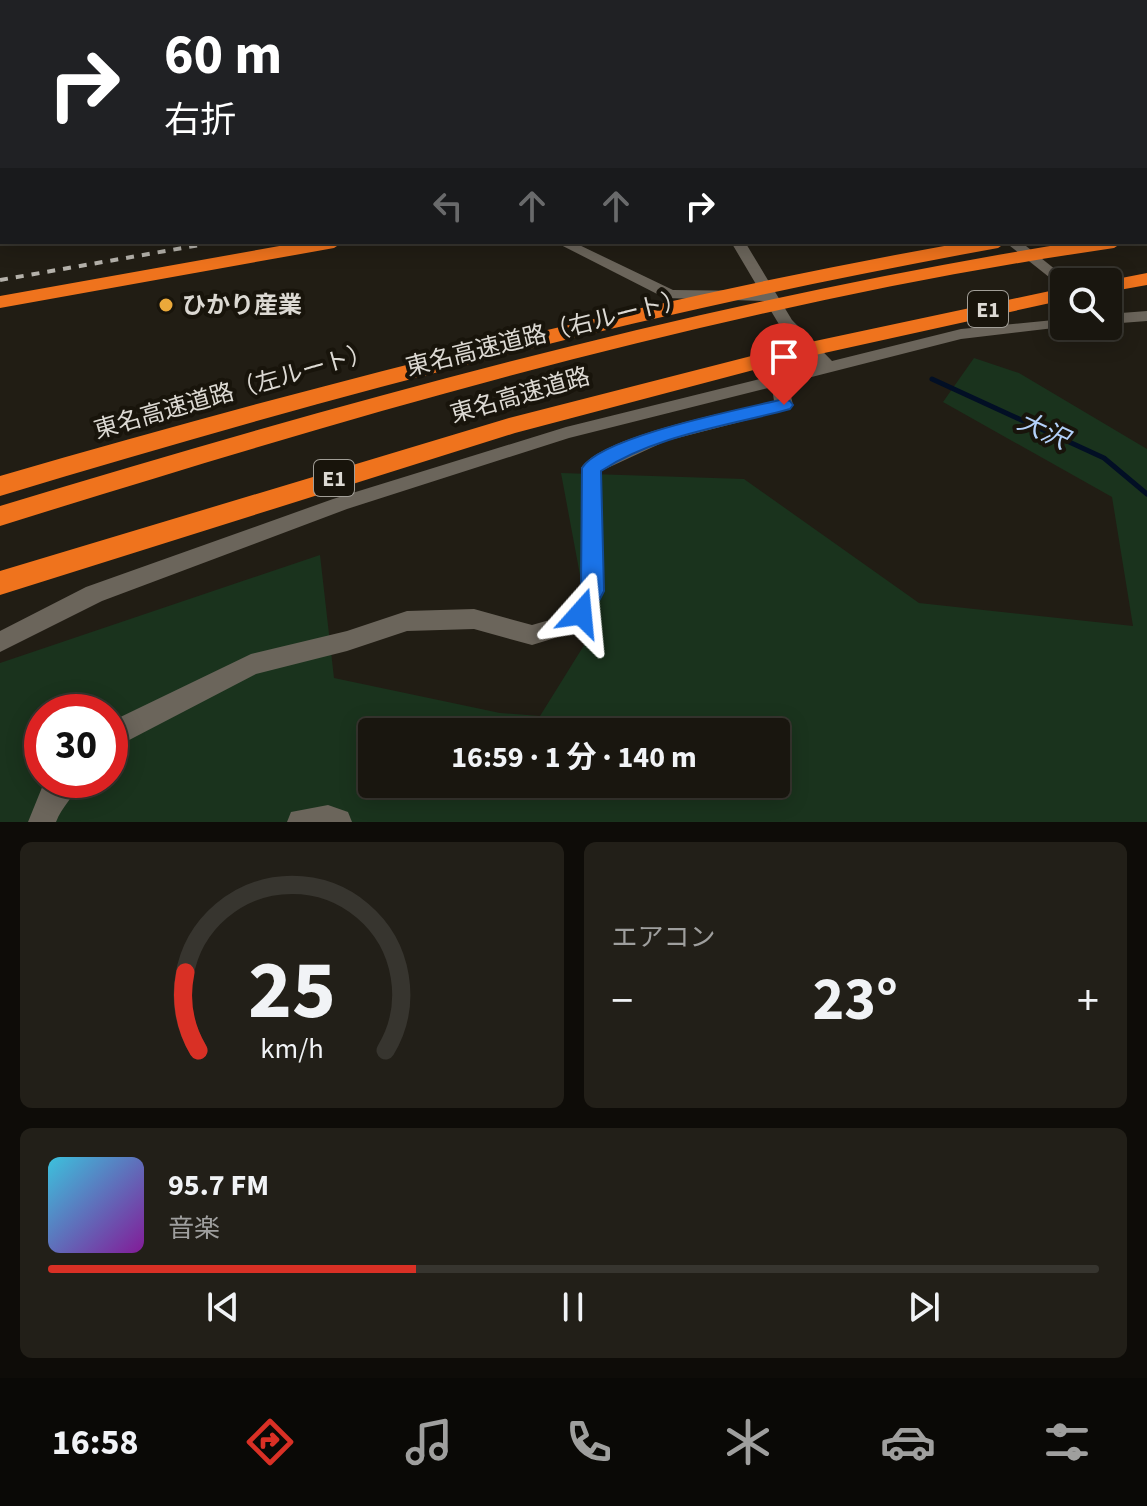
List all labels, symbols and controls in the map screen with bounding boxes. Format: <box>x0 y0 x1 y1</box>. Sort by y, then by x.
text: 60 m <box>164 16 282 95</box>
icon: right <box>32 32 136 136</box>
text: 右折 <box>164 95 236 146</box>
icon: left <box>426 184 470 228</box>
icon: ahead <box>510 184 554 228</box>
icon: ahead <box>594 184 638 228</box>
icon: right <box>678 184 722 228</box>
map controls <box>1050 268 1122 340</box>
button: search <box>1050 268 1122 340</box>
street label: 東名高速道路（右ルート） <box>402 282 690 385</box>
place label: ひかり産業 <box>182 288 302 323</box>
road number: E1 <box>968 291 1008 327</box>
marker: ひかり産業 <box>157 296 175 314</box>
pin <box>750 323 818 405</box>
street label: 東名高速道路（左ルート） <box>90 335 376 448</box>
icon: arrive <box>762 335 806 379</box>
street label: 東名高速道路 <box>446 359 594 432</box>
water label: 大沢 <box>1011 403 1077 459</box>
road number: E1 <box>314 460 354 496</box>
position arrow <box>539 571 623 655</box>
speed limit sign: 30 <box>24 694 128 798</box>
text: 16:59 · 1 分 · 140 m <box>451 736 697 779</box>
text: エアコン <box>612 919 716 956</box>
text: 25 <box>248 932 336 1050</box>
text: 23° <box>813 958 898 1043</box>
text: − <box>612 970 633 1033</box>
text: + <box>1077 970 1099 1033</box>
text: km/h <box>260 1029 323 1069</box>
text: 95.7 FM <box>168 1164 269 1207</box>
text: 音楽 <box>168 1210 220 1247</box>
icon: previous <box>201 1285 245 1329</box>
icon: pause <box>551 1285 595 1329</box>
icon: next <box>902 1285 946 1329</box>
icon: directions <box>242 1414 298 1470</box>
icon: music <box>401 1414 457 1470</box>
icon: phone <box>561 1414 617 1470</box>
icon: climate <box>720 1414 776 1470</box>
icon: car <box>880 1414 936 1470</box>
icon: filters <box>1039 1414 1095 1470</box>
text: 16:58 <box>52 1417 139 1468</box>

